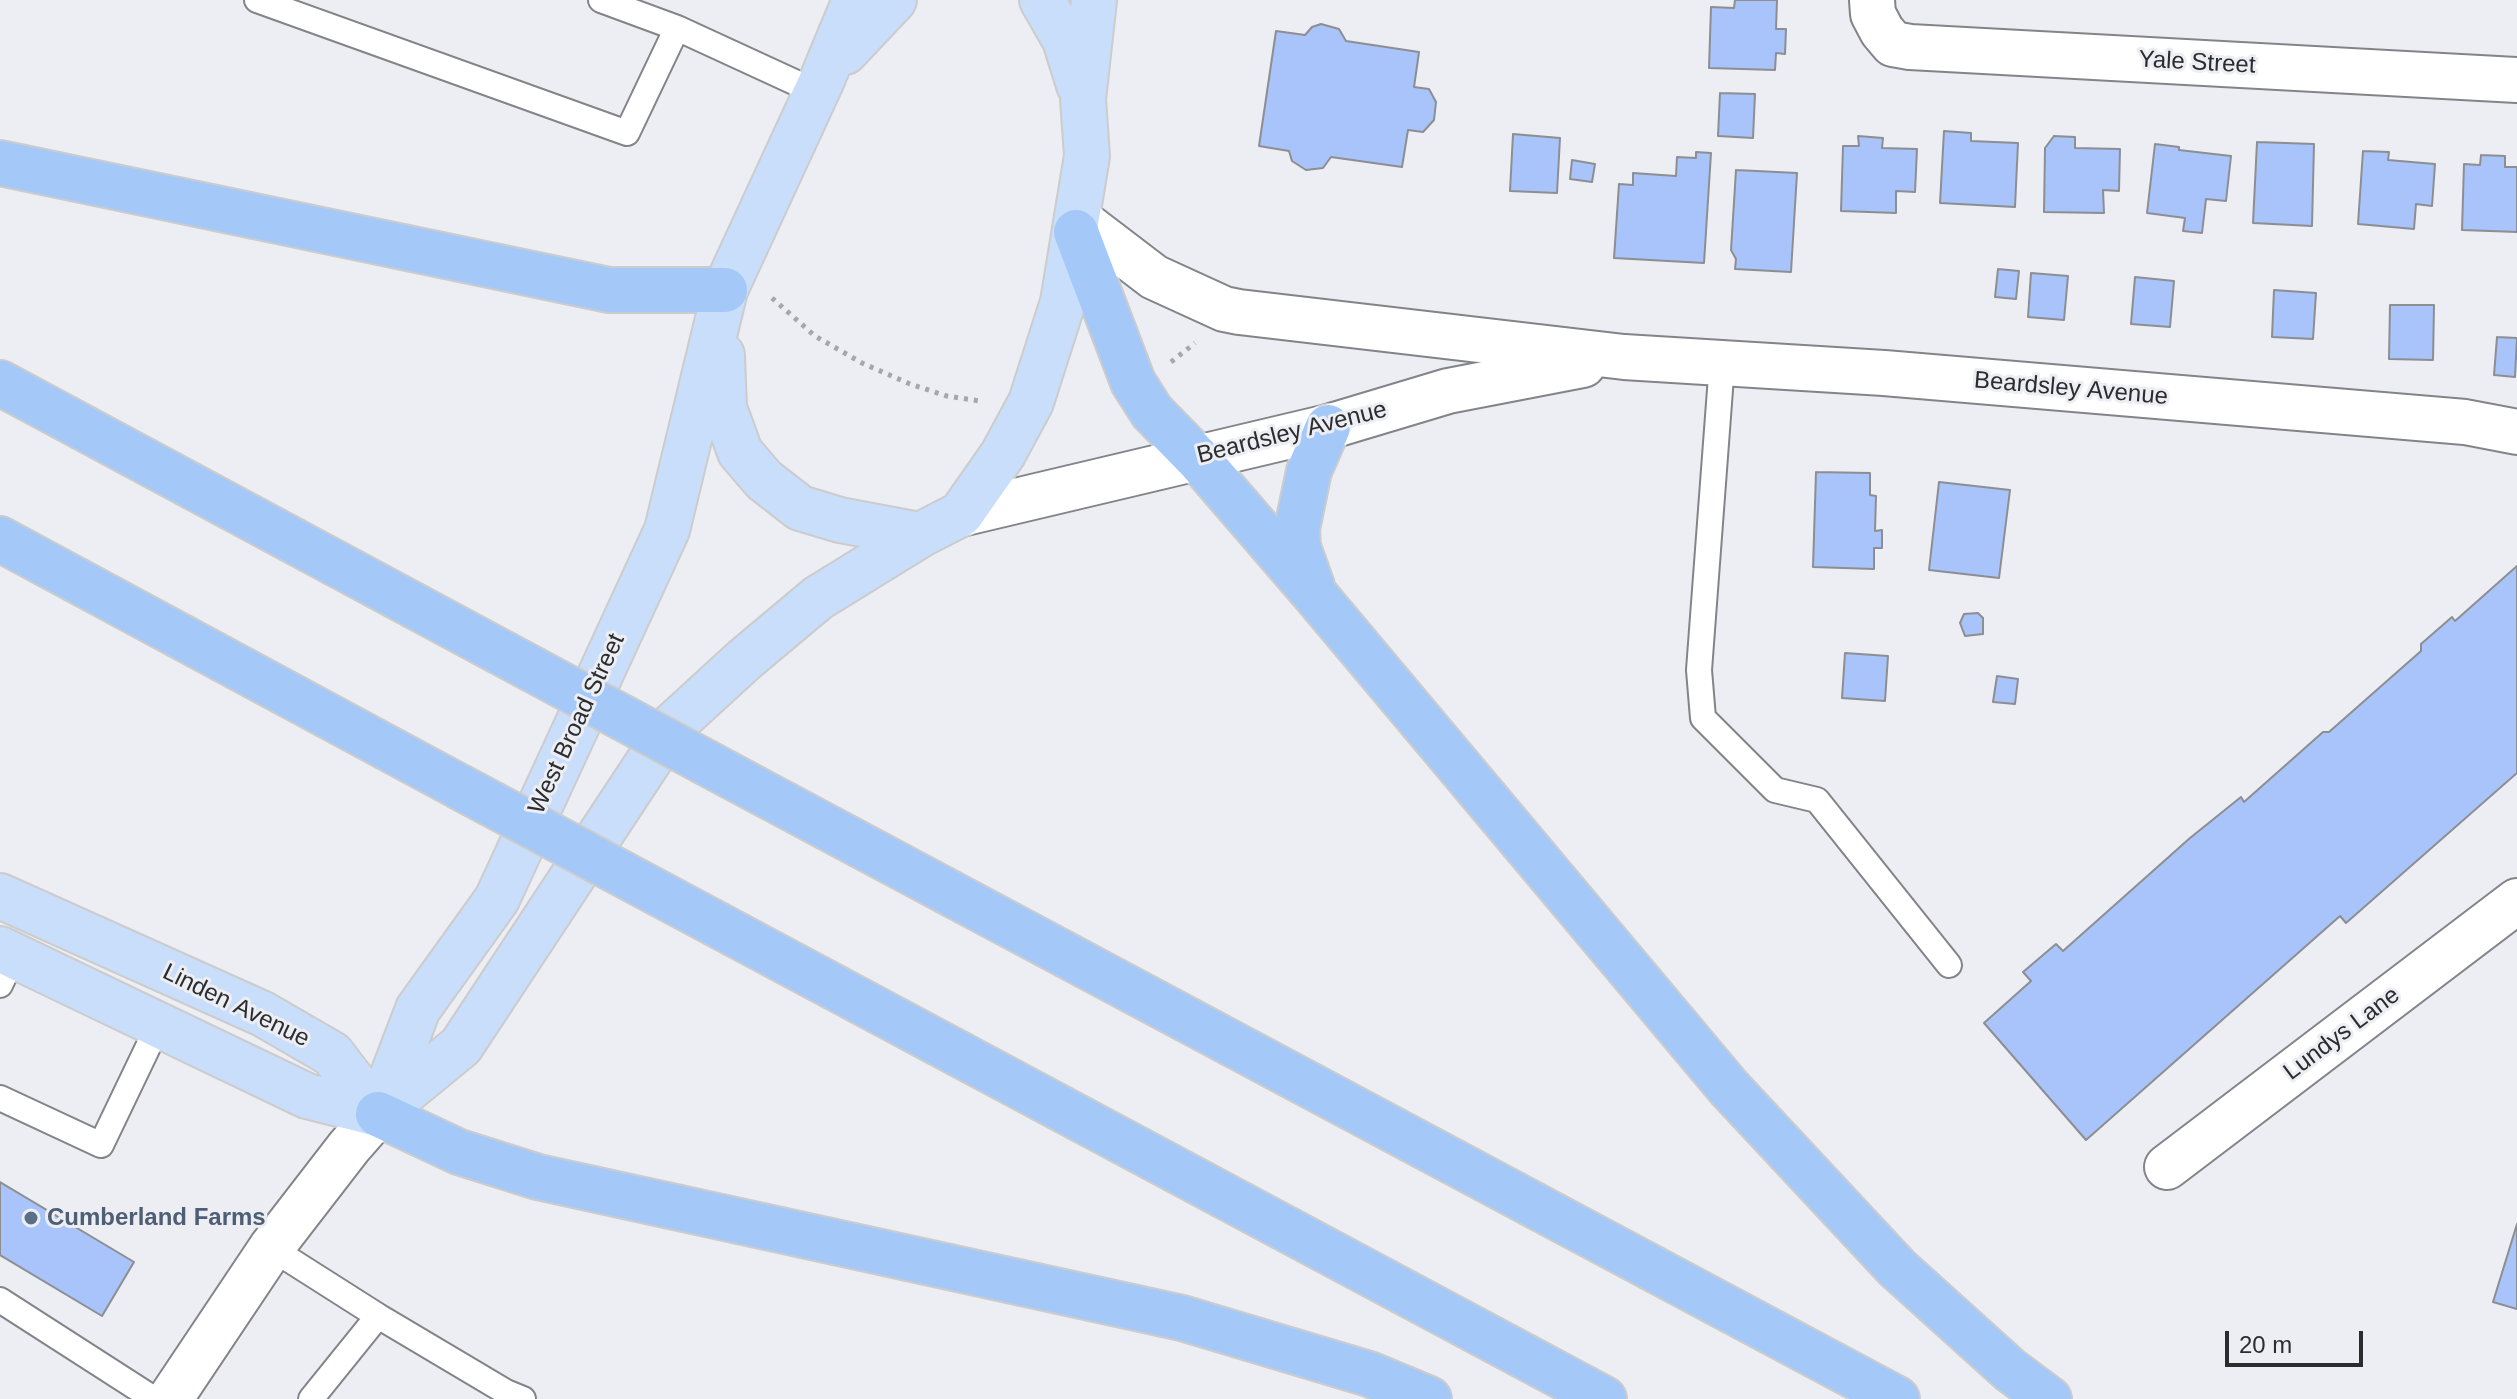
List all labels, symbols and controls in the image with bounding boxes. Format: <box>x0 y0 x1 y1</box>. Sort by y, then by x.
street label: Yale Street <box>2138 46 2256 80</box>
street label: Beardsley Avenue <box>1973 366 2169 412</box>
street label: Beardsley Avenue <box>1194 396 1390 470</box>
street label: West Broad Street <box>523 629 631 819</box>
street label: Linden Avenue <box>158 958 314 1054</box>
street label: Lundys Lane <box>2278 981 2406 1087</box>
place label: Cumberland Farms <box>47 1204 266 1232</box>
marker: Cumberland Farms <box>22 1209 40 1227</box>
scale bar <box>2229 1315 2367 1365</box>
text: 20 m <box>2239 1331 2292 1358</box>

